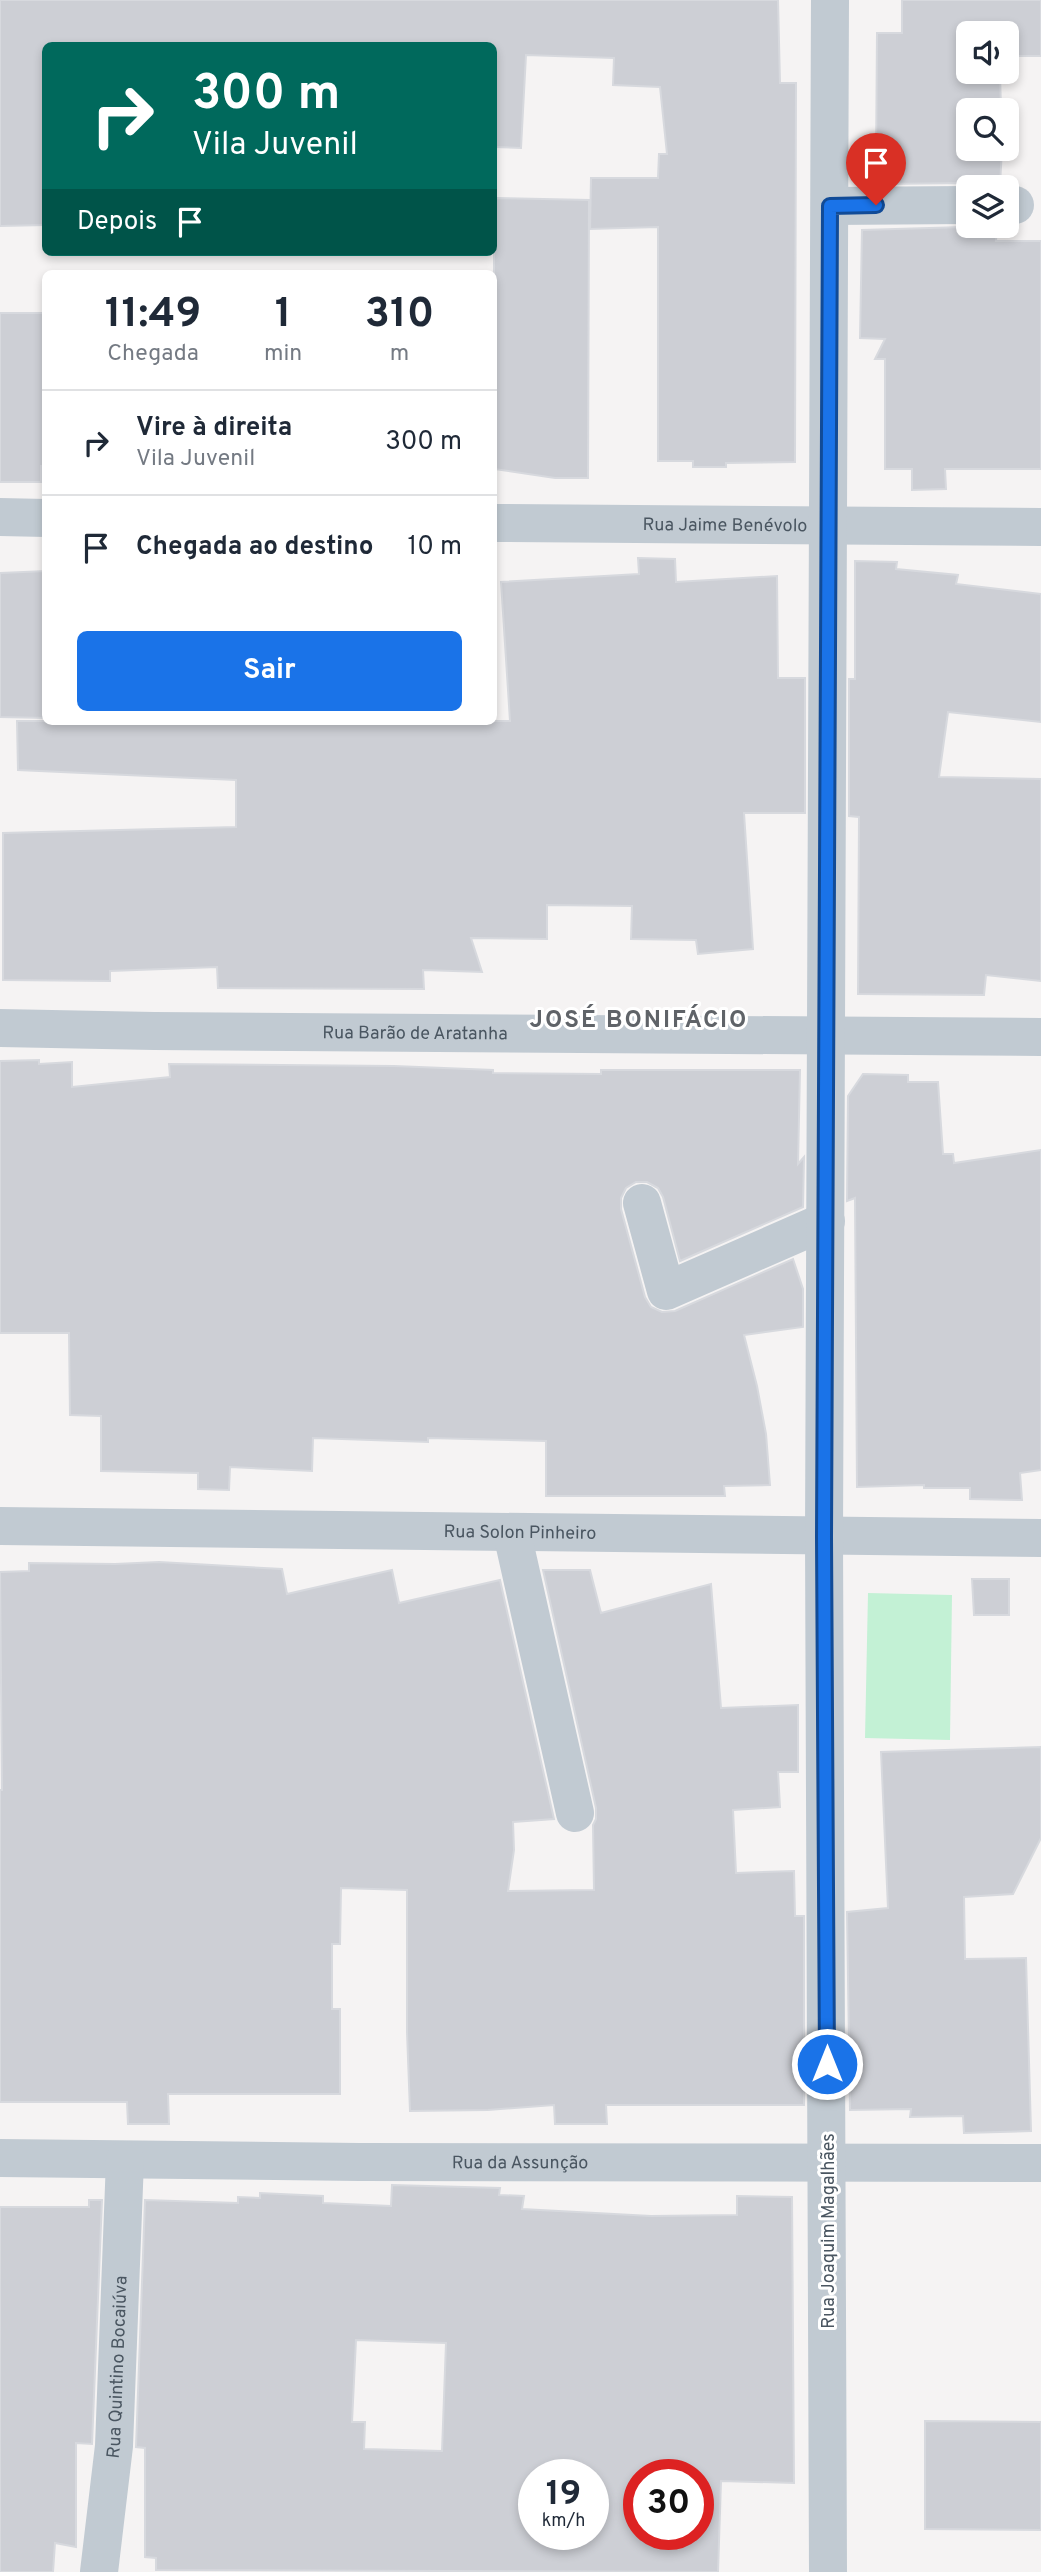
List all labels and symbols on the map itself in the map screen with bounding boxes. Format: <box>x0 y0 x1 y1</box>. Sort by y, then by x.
pin <box>846 133 906 205</box>
street label: Rua Jaime Benévolo <box>642 514 808 538</box>
district label: JOSÉ BONIFÁCIO <box>530 1004 748 1036</box>
street label: Rua Barão de Aratanha <box>322 1022 508 1046</box>
street label: Rua Solon Pinheiro <box>444 1521 596 1546</box>
position arrow <box>790 2027 864 2101</box>
street label: Rua Joaquim Magalhães <box>818 2133 841 2329</box>
street label: Rua da Assunção <box>452 2152 588 2175</box>
street label: Rua Quintino Bocaiúva <box>103 2275 134 2460</box>
speed limit sign: 30 <box>623 2459 714 2550</box>

